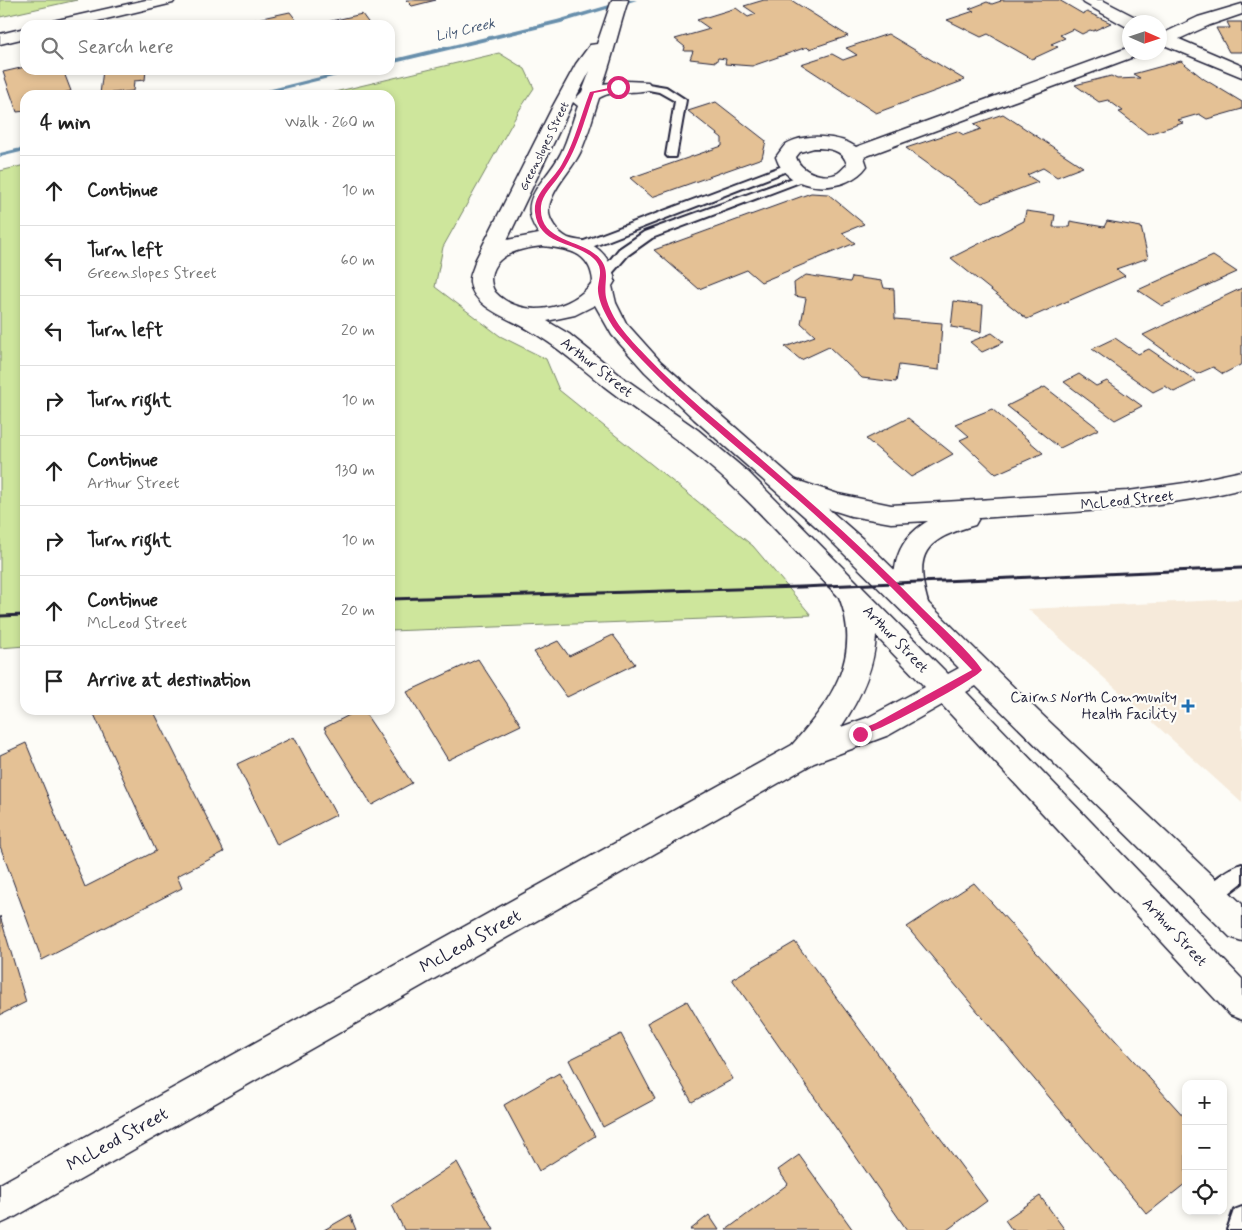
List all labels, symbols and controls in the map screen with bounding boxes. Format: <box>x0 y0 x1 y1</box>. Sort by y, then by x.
water label: Lily Creek <box>434 14 497 46</box>
north arrow <box>1122 15 1167 60</box>
search box <box>20 20 395 75</box>
icon: search <box>38 34 66 62</box>
text: Search here <box>78 35 174 60</box>
route start <box>607 76 630 99</box>
street label: Greenslopes Street <box>516 99 574 194</box>
text: 4 min <box>40 109 91 137</box>
text: Walk · 260 m <box>285 112 375 133</box>
icon: ahead <box>40 177 68 205</box>
text: Continue <box>87 178 158 203</box>
text: 10 m <box>342 180 375 201</box>
text: Turn left <box>87 238 163 263</box>
icon: left <box>40 247 68 275</box>
text: 60 m <box>341 250 375 271</box>
text: Greenslopes Street <box>87 263 217 284</box>
icon: left <box>40 317 68 345</box>
text: Turn left <box>87 318 163 343</box>
text: 20 m <box>341 320 375 341</box>
street label: Arthur Street <box>556 333 637 403</box>
icon: right <box>40 387 68 415</box>
text: Turn right <box>87 388 171 413</box>
text: 10 m <box>342 390 375 411</box>
text: Continue <box>87 448 158 473</box>
icon: ahead <box>40 457 68 485</box>
text: 130 m <box>334 460 375 481</box>
text: Arthur Street <box>87 473 179 494</box>
street label: McLeod Street <box>1079 486 1175 516</box>
icon: right <box>40 527 68 555</box>
text: Turn right <box>87 528 171 553</box>
text: 10 m <box>342 530 375 551</box>
text: Continue <box>87 588 158 613</box>
icon: ahead <box>40 597 68 625</box>
text: 20 m <box>341 600 375 621</box>
street label: Arthur Street <box>858 602 933 678</box>
text: McLeod Street <box>87 613 187 634</box>
icon: arrive <box>40 667 68 695</box>
text: Arrive at destination <box>87 668 251 693</box>
place label: Cairns North Community Health Facility <box>1010 688 1177 725</box>
marker: Cairns North Community Health Facility <box>1181 699 1195 713</box>
route end <box>849 723 872 746</box>
street label: Arthur Street <box>1137 894 1211 971</box>
street label: McLeod Street <box>415 904 526 980</box>
map controls <box>1182 1080 1227 1215</box>
button: + <box>1182 1080 1227 1125</box>
street label: McLeod Street <box>62 1102 173 1178</box>
button: − <box>1182 1125 1227 1170</box>
button: locate <box>1182 1170 1227 1215</box>

